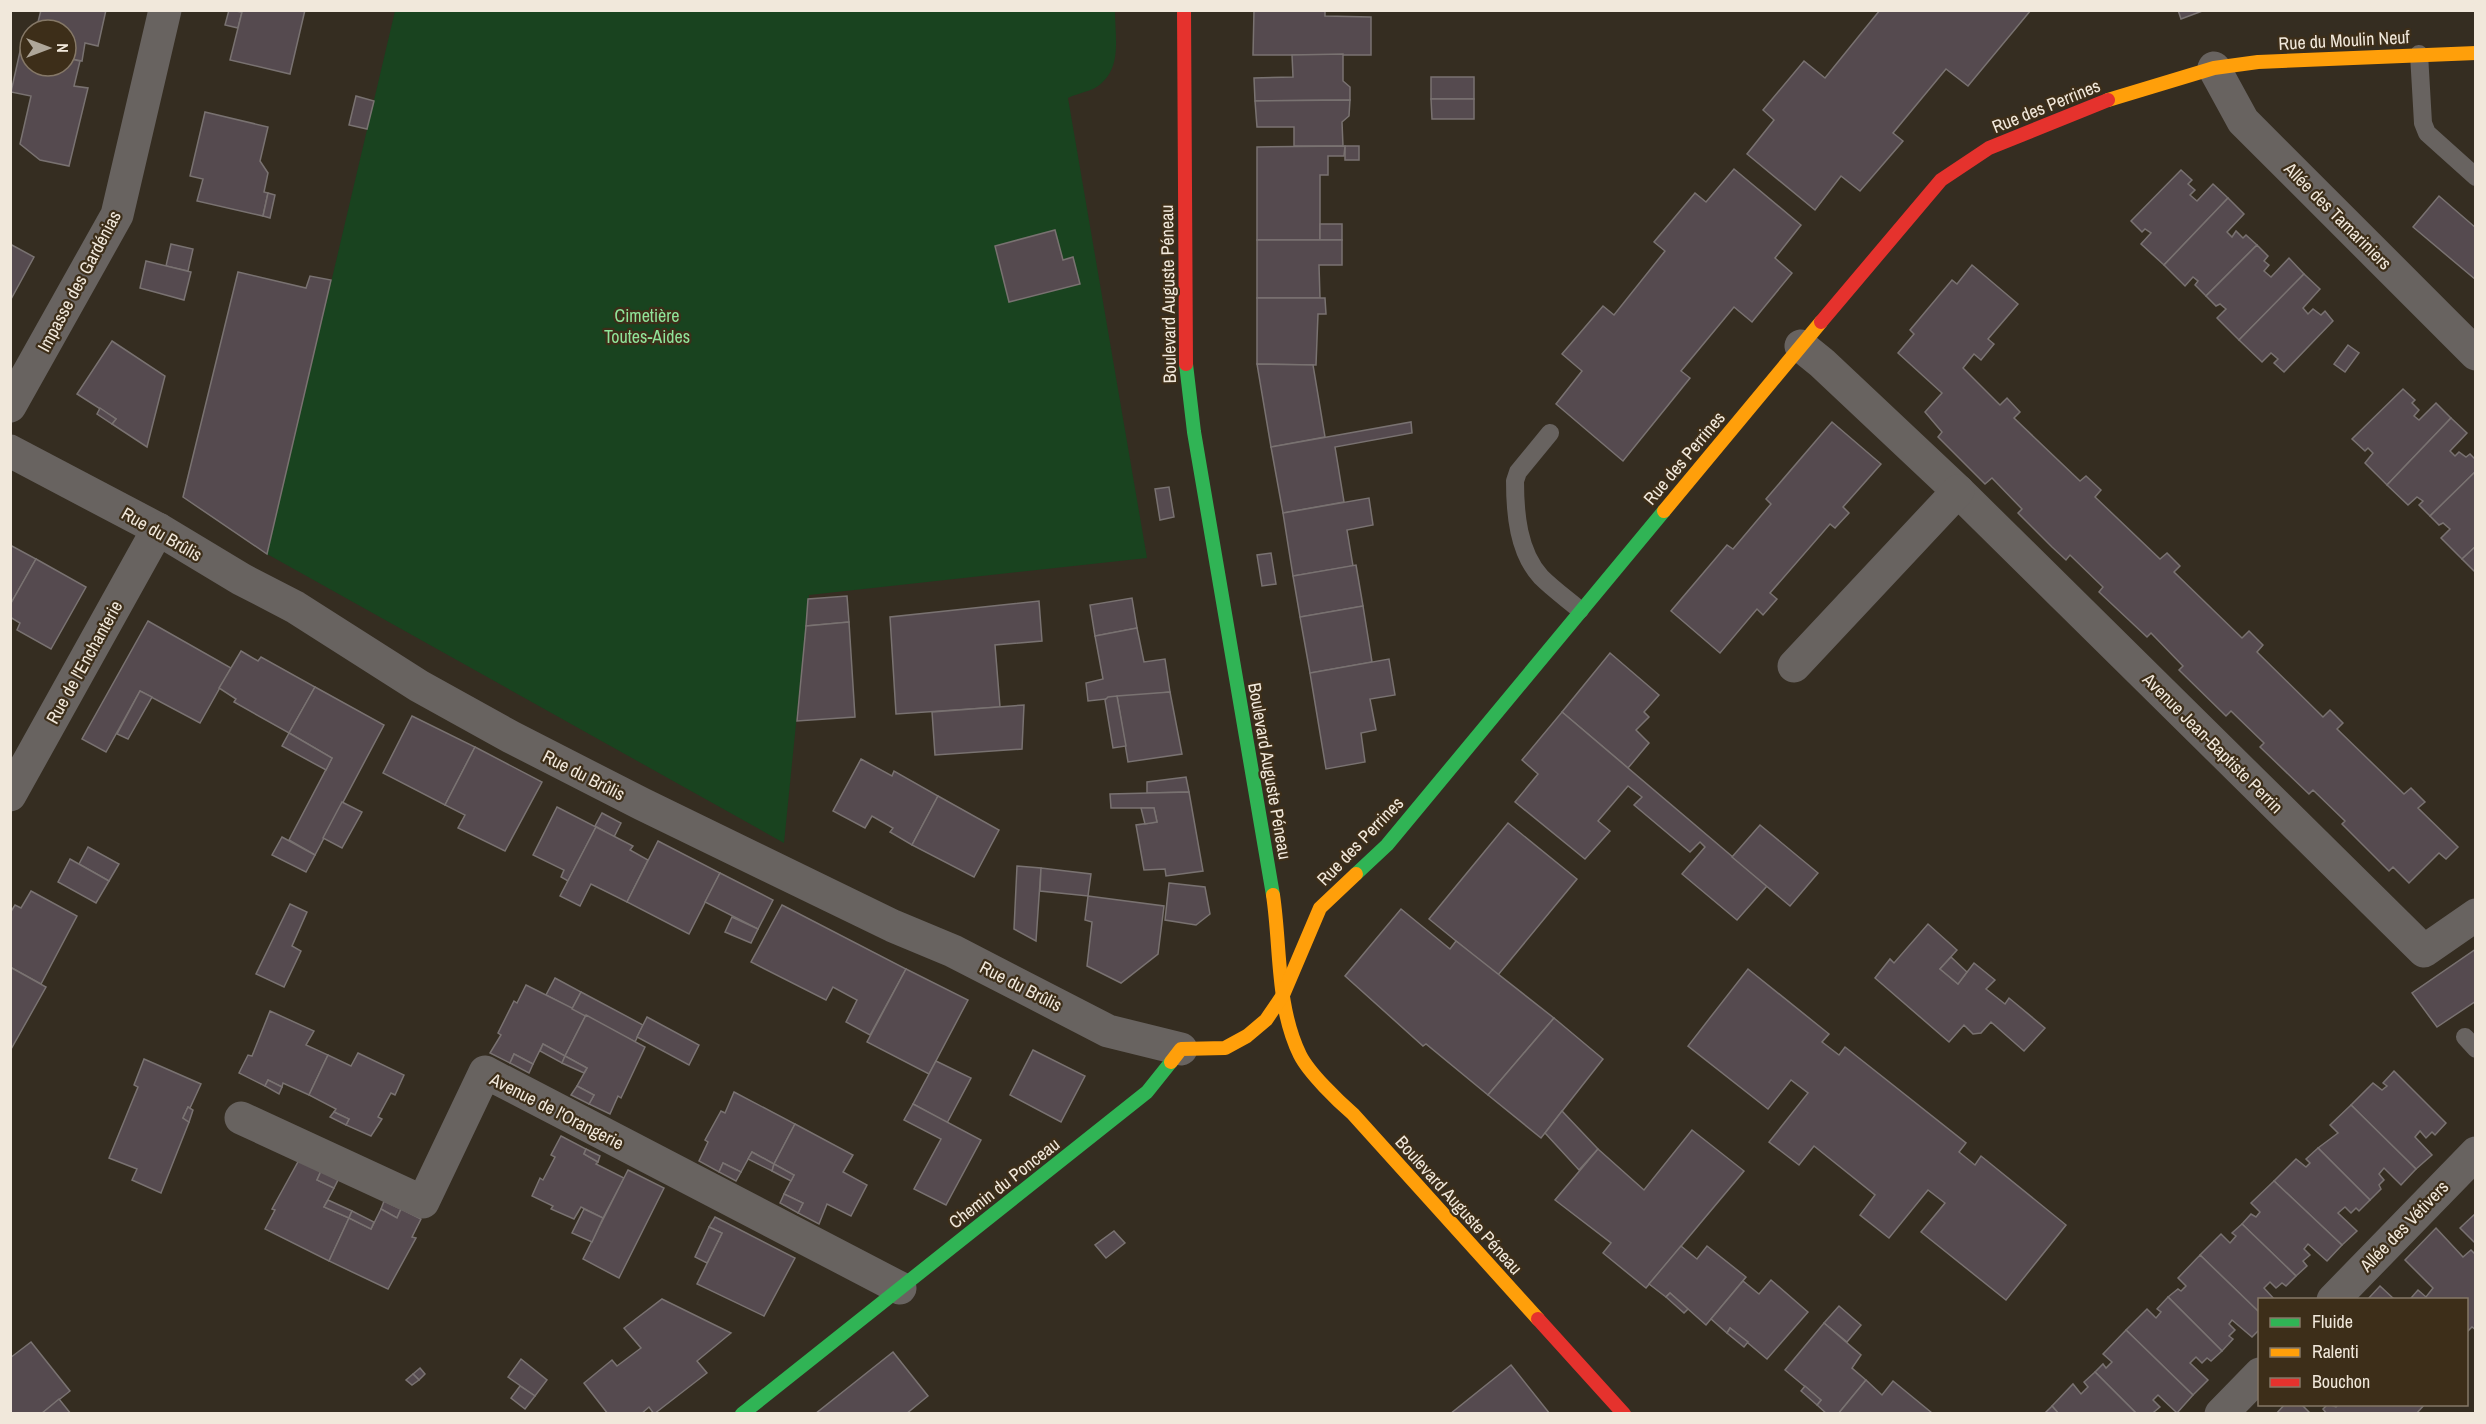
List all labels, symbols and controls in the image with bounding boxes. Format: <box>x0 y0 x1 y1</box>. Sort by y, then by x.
north arrow <box>18 18 78 78</box>
street label: Rue du Moulin Neuf <box>2278 24 2411 56</box>
text: N <box>52 43 74 53</box>
street label: Rue des Perrines <box>1988 73 2104 139</box>
street label: Allée des Tamariniers <box>2278 156 2397 275</box>
street label: Boulevard Auguste Péneau <box>1154 204 1182 384</box>
street label: Impasse des Gardénias <box>31 206 127 356</box>
park label: Cimetière Toutes-Aides <box>604 303 690 349</box>
street label: Rue des Perrines <box>1638 406 1730 510</box>
street label: Rue du Brûlis <box>117 501 207 567</box>
street label: Rue de l'Enchanterie <box>40 596 128 728</box>
street label: Avenue Jean-Baptiste Perrin <box>2137 667 2289 819</box>
street label: Boulevard Auguste Péneau <box>1242 681 1298 861</box>
street label: Rue du Brûlis <box>538 744 630 806</box>
street label: Rue des Perrines <box>1311 791 1409 891</box>
street label: Rue du Brûlis <box>975 955 1067 1017</box>
street label: Avenue de l'Orangerie <box>485 1066 628 1156</box>
street label: Boulevard Auguste Péneau <box>1390 1130 1528 1280</box>
street label: Chemin du Ponceau <box>943 1132 1065 1234</box>
street label: Allée des Vétivers <box>2353 1175 2454 1278</box>
legend <box>2258 1298 2468 1406</box>
text: Fluide <box>2312 1309 2353 1334</box>
text: Ralenti <box>2312 1339 2359 1364</box>
text: Bouchon <box>2312 1369 2370 1394</box>

